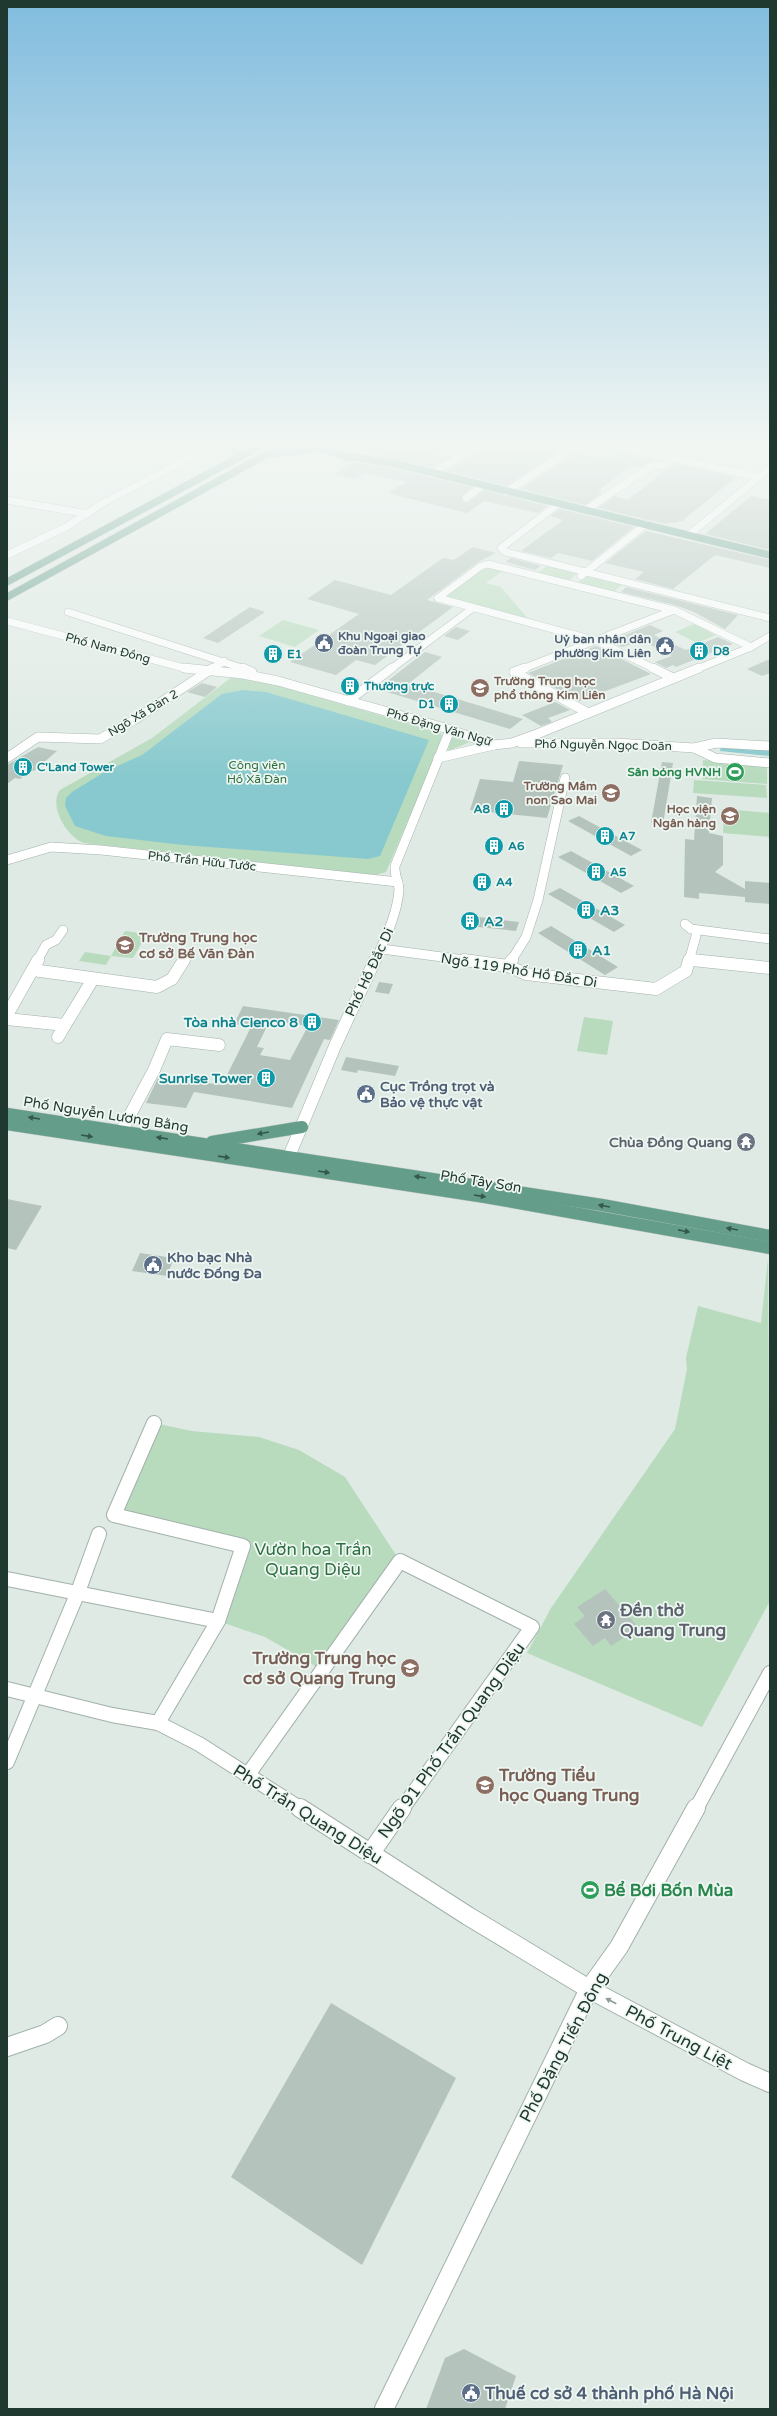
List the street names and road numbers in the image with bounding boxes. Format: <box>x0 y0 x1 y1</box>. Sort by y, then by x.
street label: Phố Nam Đồng <box>64 630 152 666</box>
street label: Ngõ Xã Đàn 2 <box>106 687 180 739</box>
street label: Phố Đặng Văn Ngữ <box>385 705 495 749</box>
street label: Phố Nguyễn Ngọc Doãn <box>534 737 672 753</box>
street label: Phố Trần Hữu Tước <box>147 848 257 874</box>
street label: Phố Hồ Đắc Di <box>342 925 397 1019</box>
street label: Ngõ 119 Phố Hồ Đắc Di <box>440 950 598 991</box>
street label: Phố Nguyễn Lương Bằng <box>22 1093 190 1136</box>
street label: Phố Tây Sơn <box>439 1167 523 1196</box>
street label: Ngõ 91 Phố Trần Quang Diệu <box>373 1638 530 1842</box>
street label: Phố Trần Quang Diệu <box>229 1760 386 1869</box>
street label: Phố Đặng Tiến Đông <box>515 1969 612 2126</box>
street label: Phố Trung Liệt <box>622 2000 736 2075</box>

